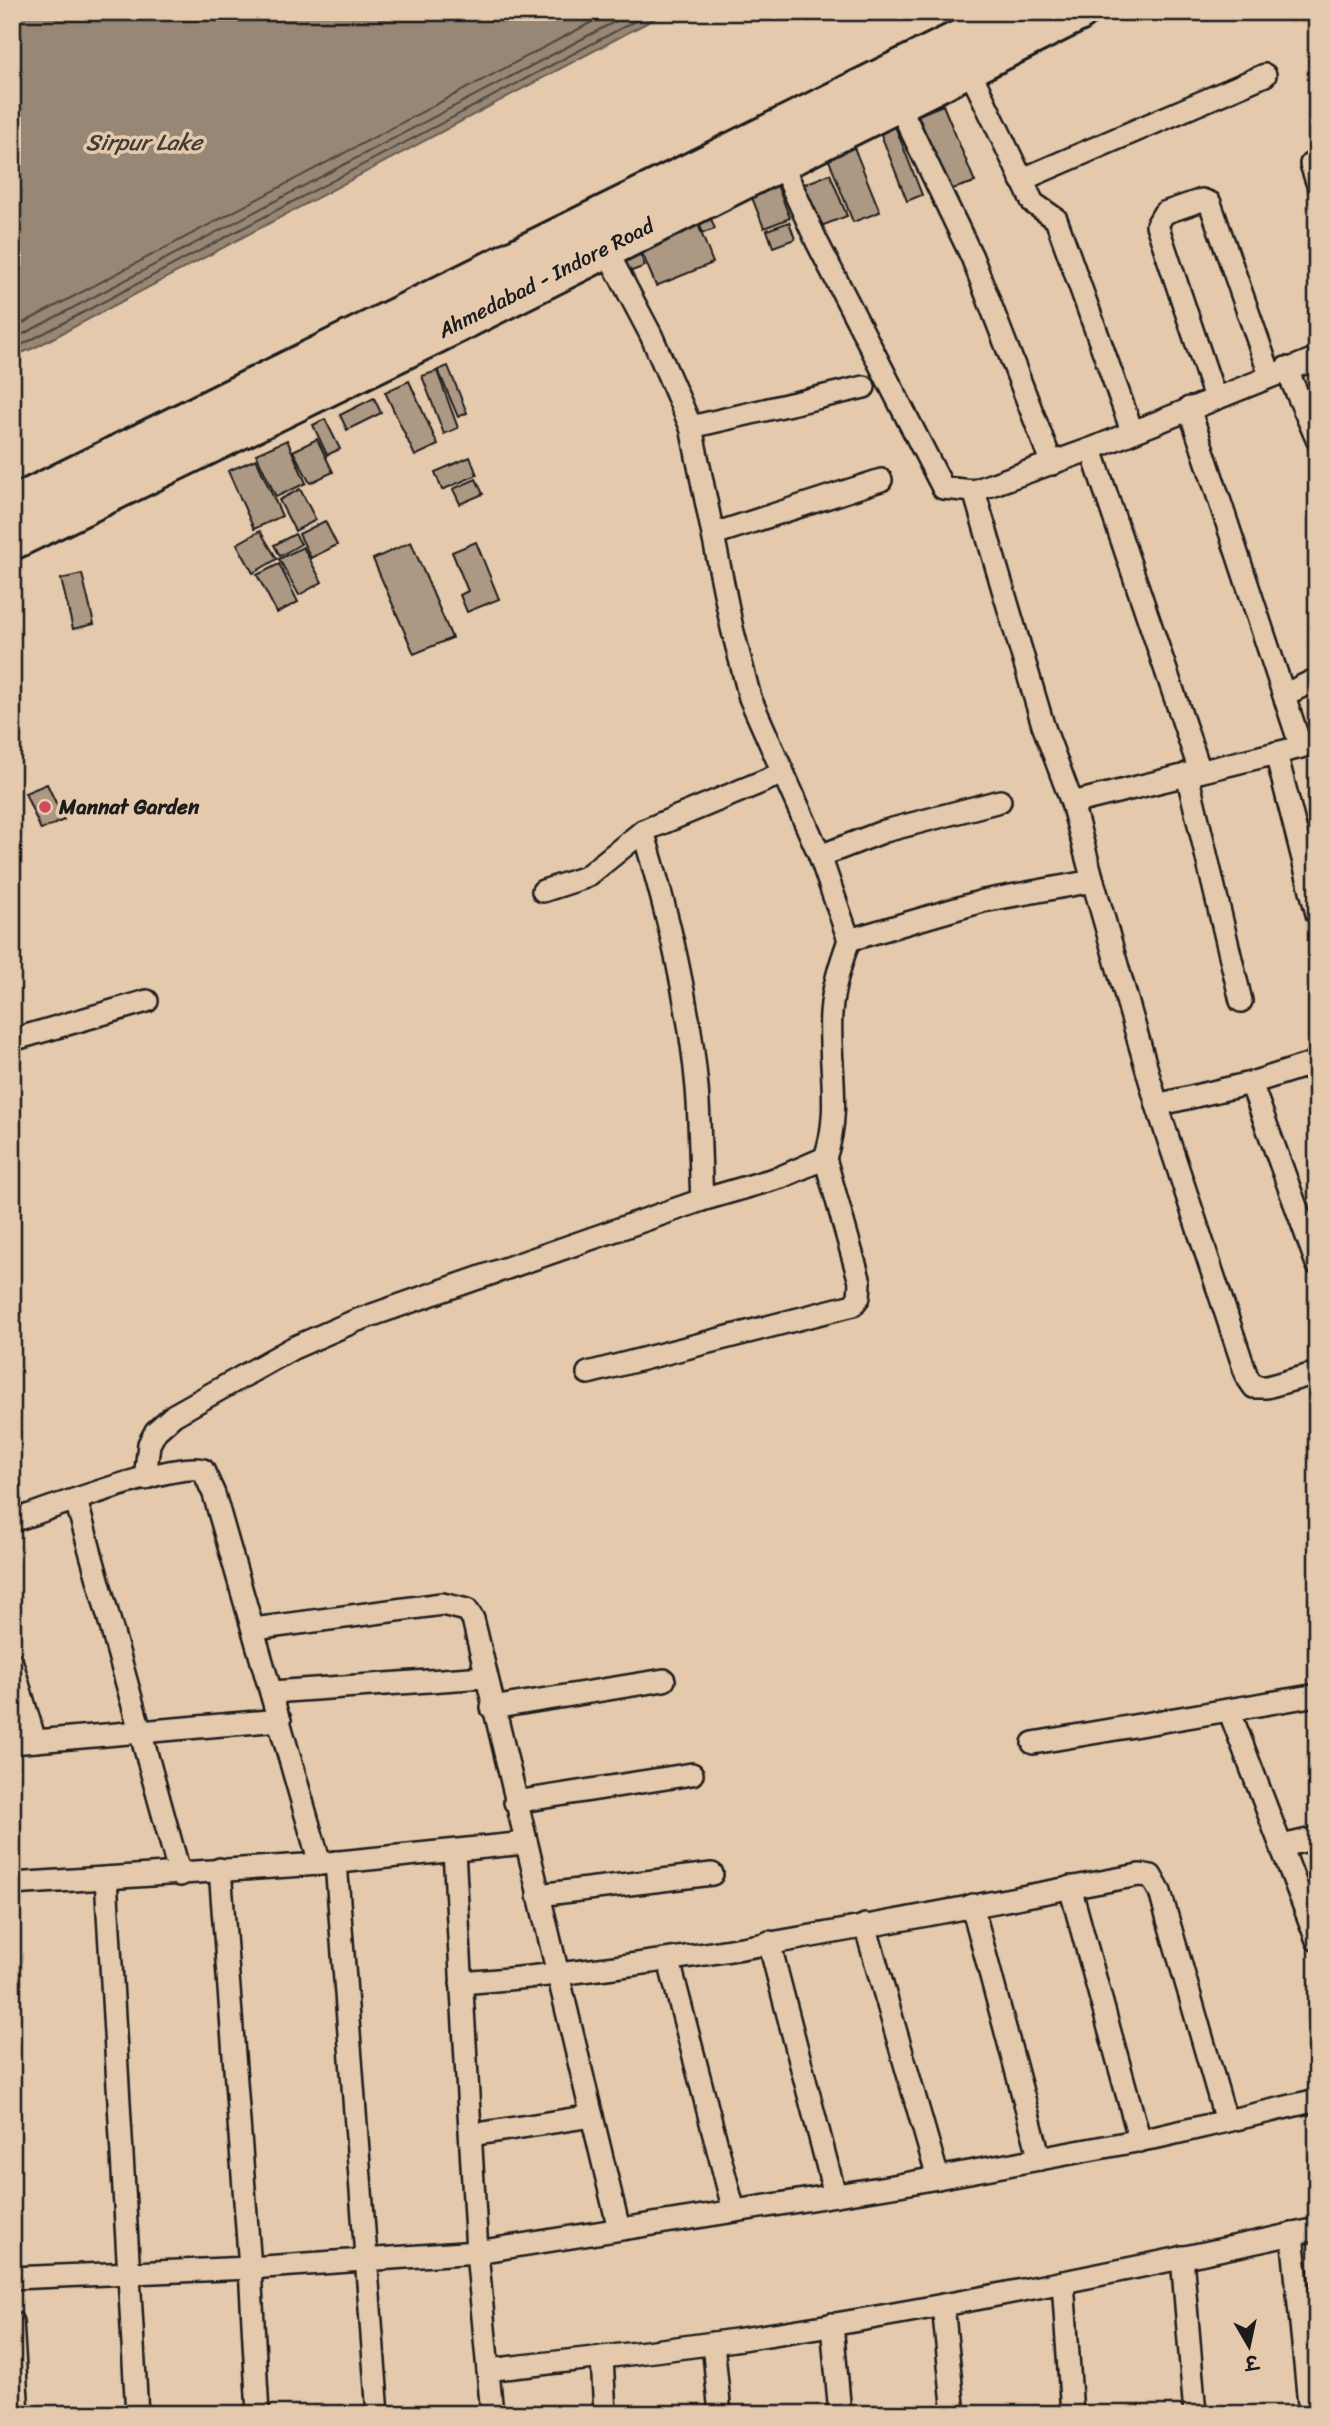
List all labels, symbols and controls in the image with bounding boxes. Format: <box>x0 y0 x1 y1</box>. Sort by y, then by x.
water label: Sirpur Lake <box>86 122 204 163</box>
street label: Ahmedabad - Indore Road <box>430 206 662 349</box>
place label: Mannat Garden <box>58 788 200 826</box>
marker: Mannat Garden <box>37 799 53 815</box>
north arrow <box>1214 2310 1284 2380</box>
text: उ <box>1240 2345 1262 2380</box>

